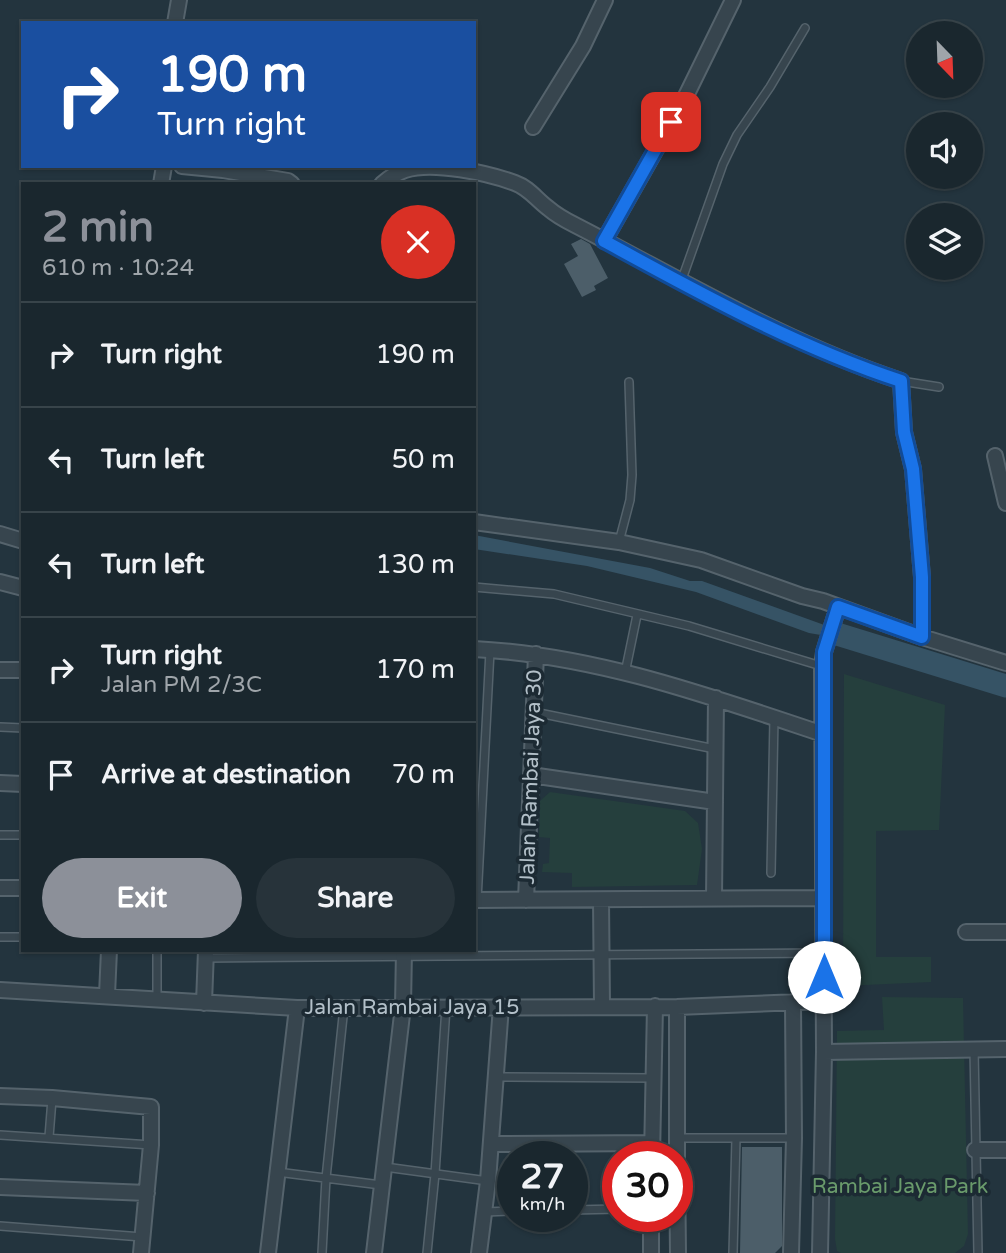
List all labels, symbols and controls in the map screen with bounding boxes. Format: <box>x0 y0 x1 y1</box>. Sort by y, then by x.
north arrow <box>906 21 984 98</box>
map controls <box>906 21 983 280</box>
text: 190 m <box>157 46 307 105</box>
icon: right <box>42 49 133 140</box>
pin <box>641 92 701 152</box>
icon: arrive <box>652 103 690 141</box>
text: Turn right <box>157 106 306 144</box>
button: sound <box>906 112 983 189</box>
text: 2 min <box>42 202 154 253</box>
button: layers <box>906 203 983 280</box>
button: close <box>381 205 455 279</box>
text: 610 m · 10:24 <box>42 254 194 282</box>
icon: right <box>42 336 80 374</box>
text: Turn right <box>101 339 222 370</box>
text: 190 m <box>375 339 455 370</box>
icon: left <box>42 441 80 479</box>
text: Turn left <box>101 444 204 475</box>
text: 50 m <box>392 444 455 475</box>
icon: left <box>42 546 80 584</box>
text: Turn left <box>101 549 204 580</box>
text: 130 m <box>375 549 455 580</box>
text: Turn right <box>101 640 222 671</box>
icon: right <box>42 651 80 689</box>
text: 170 m <box>375 654 455 685</box>
street label: Jalan Rambai Jaya 30 <box>515 669 547 885</box>
text: Jalan PM 2/3C <box>101 671 262 699</box>
icon: arrive <box>42 756 80 794</box>
text: Arrive at destination <box>101 759 351 790</box>
text: 70 m <box>392 759 455 790</box>
button: Exit <box>42 858 242 938</box>
button: Share <box>256 858 455 938</box>
position arrow <box>787 940 861 1014</box>
street label: Jalan Rambai Jaya 15 <box>305 995 519 1020</box>
speed limit sign: 30 <box>602 1141 693 1232</box>
text: 27 <box>521 1156 564 1198</box>
park label: Rambai Jaya Park <box>812 1174 988 1199</box>
text: km/h <box>520 1193 565 1215</box>

